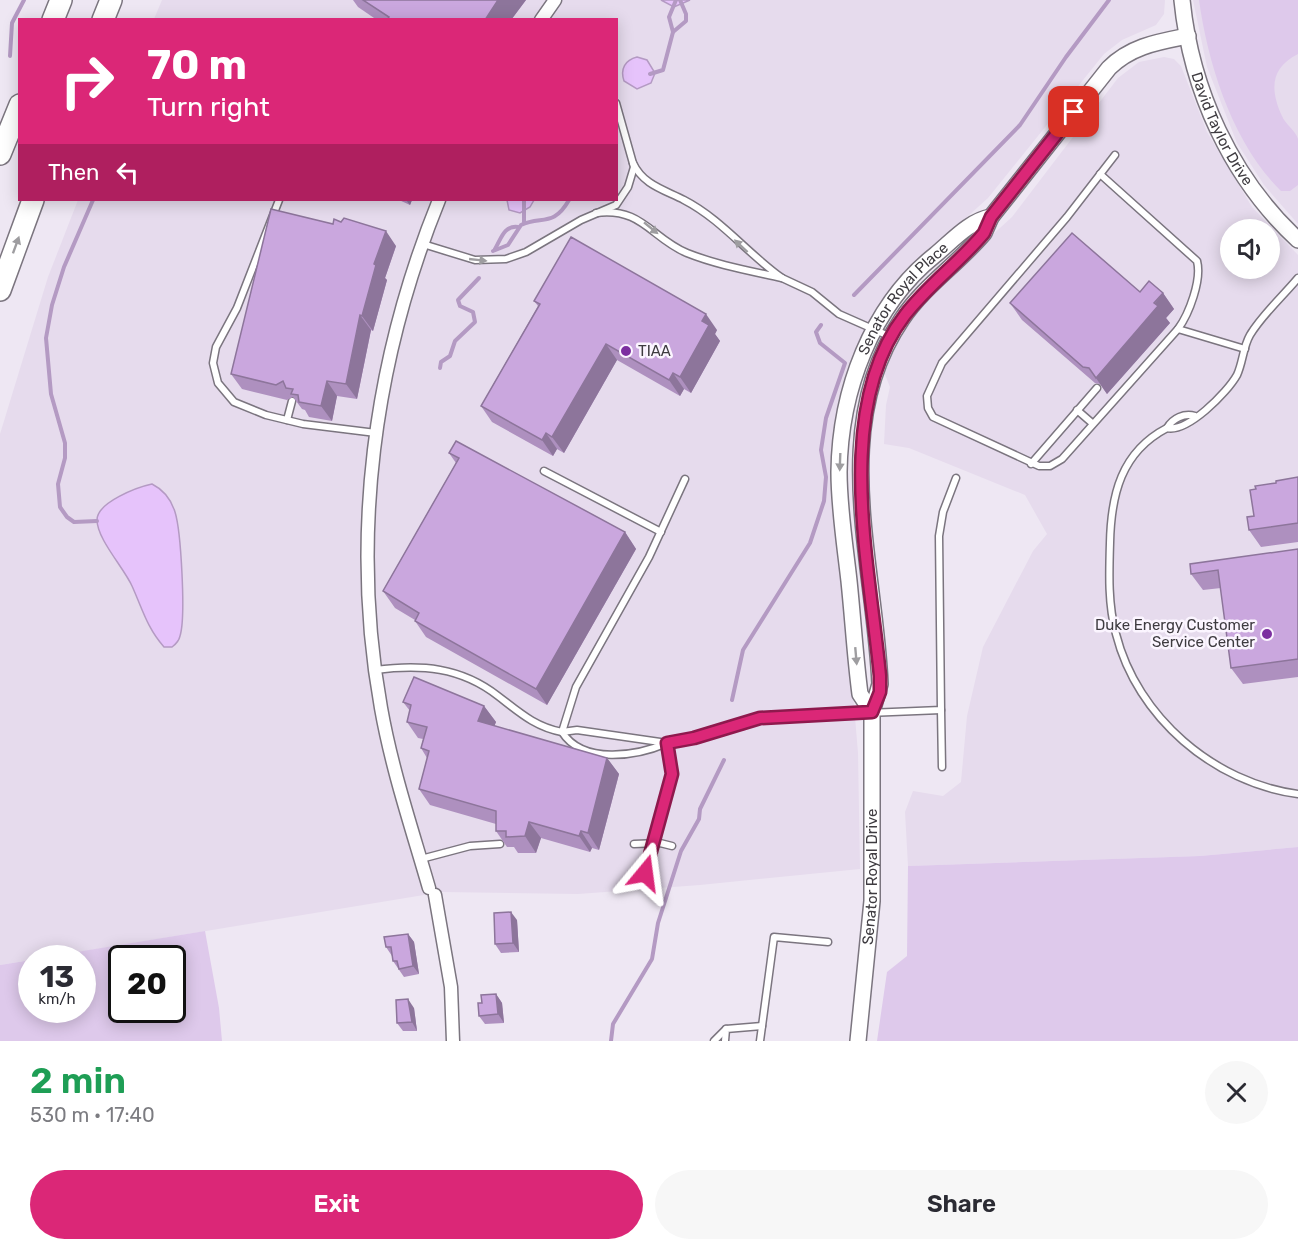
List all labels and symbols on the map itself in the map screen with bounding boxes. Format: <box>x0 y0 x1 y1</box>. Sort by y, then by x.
street label: David Taylor Drive <box>1188 70 1257 189</box>
pin <box>1048 86 1099 137</box>
one-way arrow <box>643 221 659 234</box>
one-way arrow <box>12 236 22 254</box>
one-way arrow <box>734 239 749 253</box>
street label: Senator Royal Place <box>854 239 952 358</box>
one-way arrow <box>469 255 488 265</box>
place label: TIAA <box>638 342 671 360</box>
marker: TIAA <box>619 344 633 358</box>
one-way arrow <box>835 453 844 472</box>
place label: Duke Energy Customer Service Center <box>1095 616 1255 651</box>
marker: Duke Energy Customer Service Center <box>1260 627 1274 641</box>
one-way arrow <box>851 647 860 666</box>
street label: Senator Royal Drive <box>859 808 881 946</box>
position arrow <box>613 841 677 905</box>
speed limit sign: 20 <box>108 945 186 1023</box>

